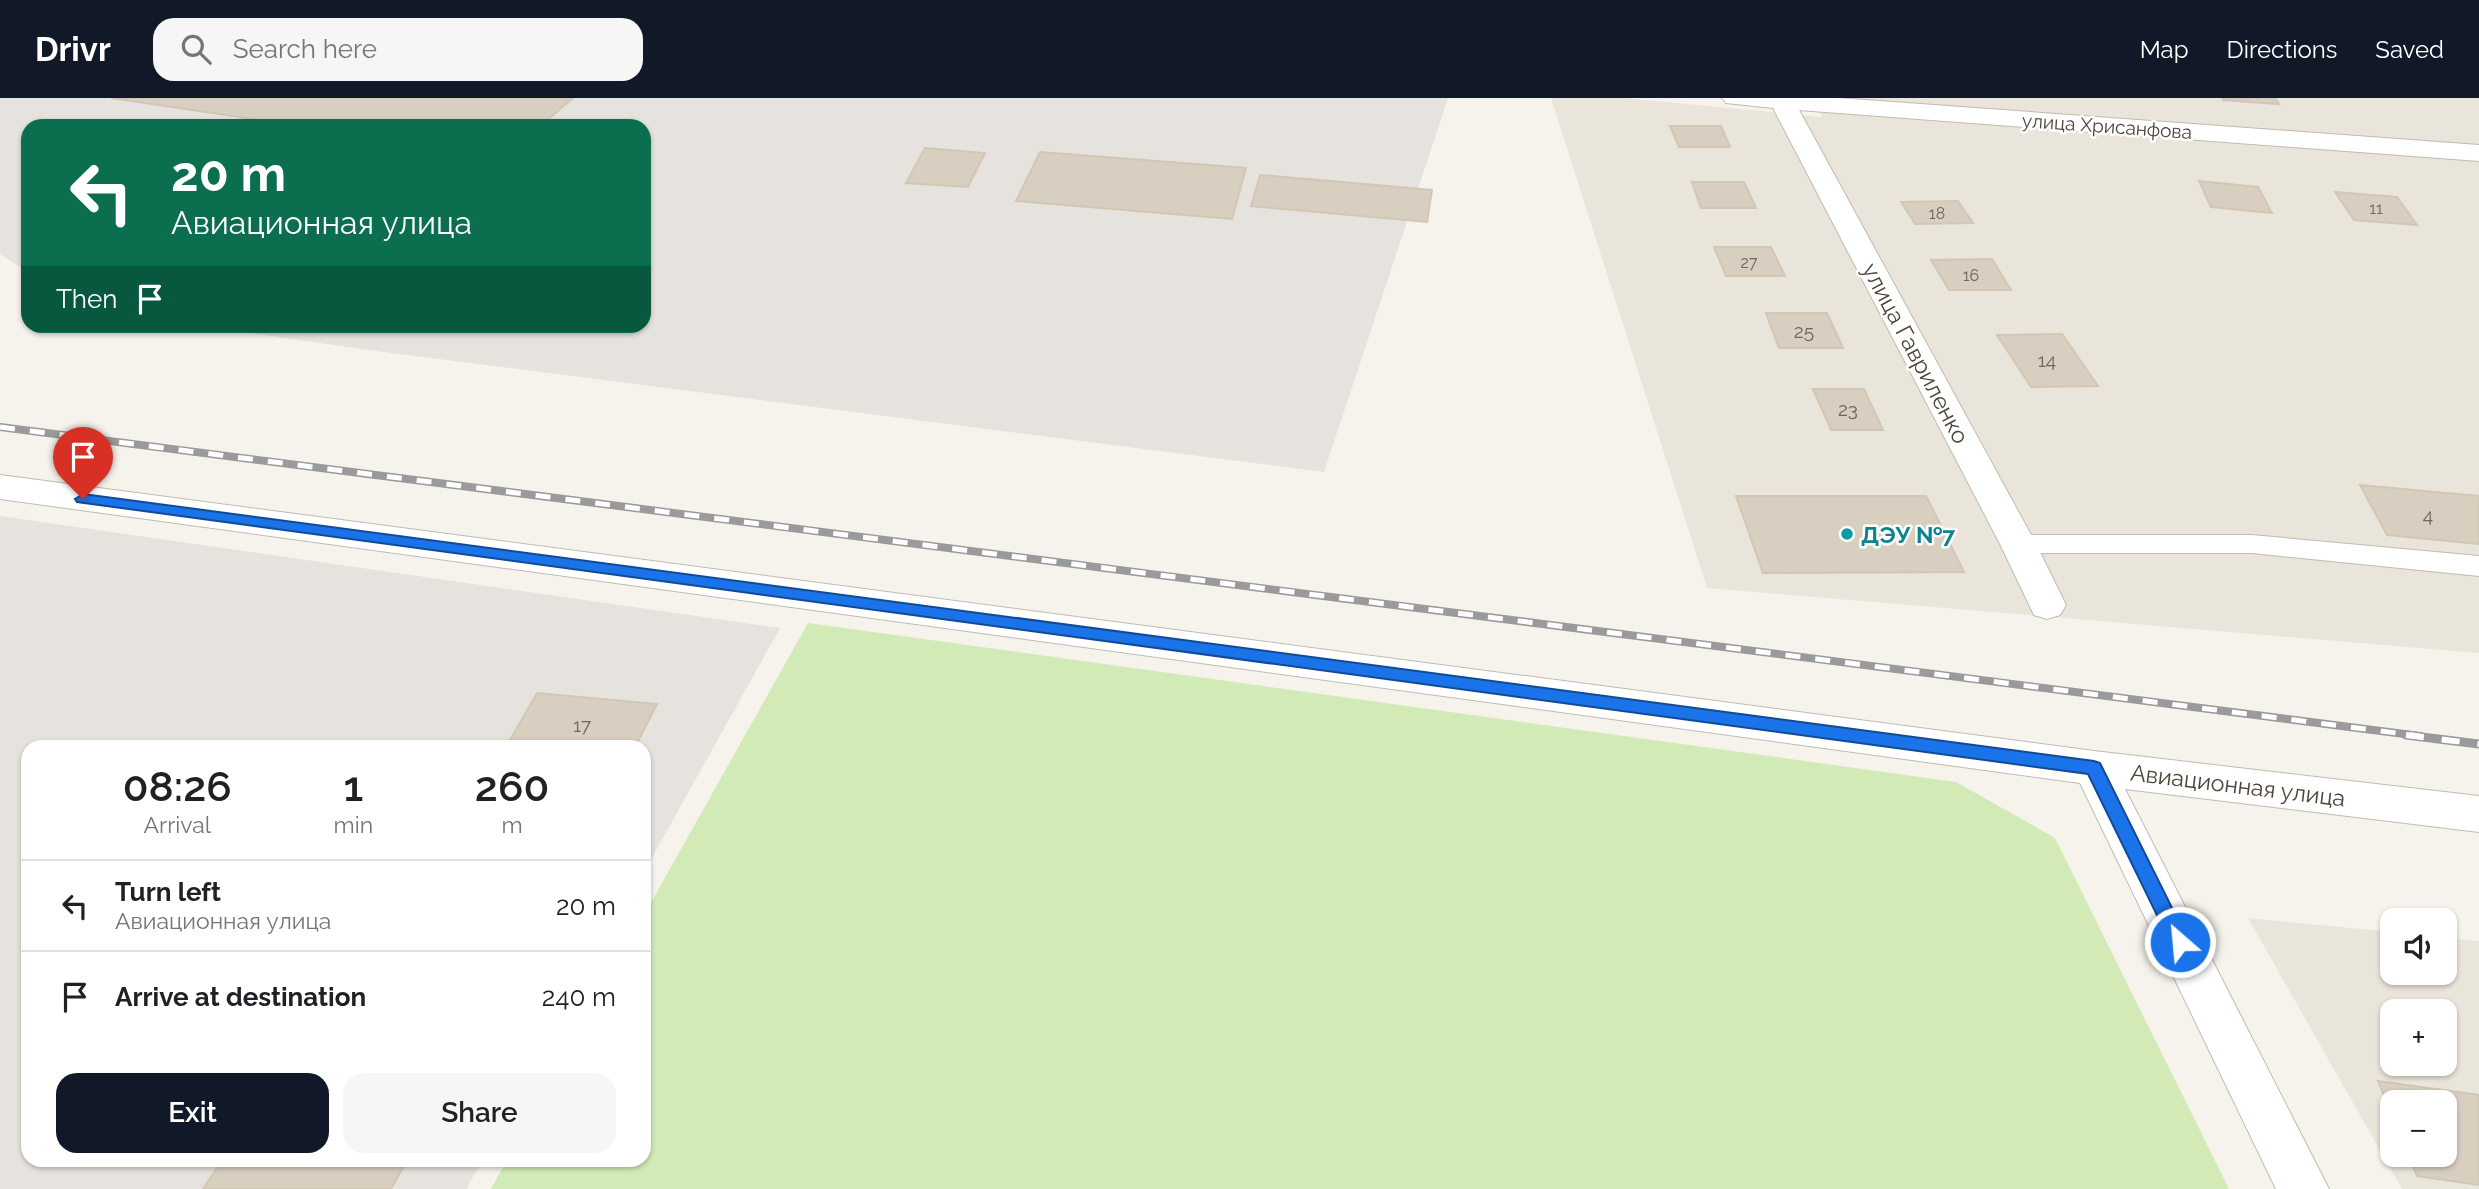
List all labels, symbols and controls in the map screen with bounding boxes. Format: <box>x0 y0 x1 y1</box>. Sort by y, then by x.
search box <box>153 18 643 81</box>
text: Drivr <box>35 30 111 69</box>
icon: search <box>177 30 215 68</box>
text: Search here <box>233 34 377 64</box>
text: Map <box>2140 35 2189 64</box>
text: Directions <box>2227 35 2337 64</box>
text: Saved <box>2375 35 2444 64</box>
street label: улица Хрисанфова <box>2021 109 2193 143</box>
text: 20 m <box>171 145 286 202</box>
icon: left <box>56 147 147 238</box>
house number: 11 <box>2369 199 2383 218</box>
text: Авиационная улица <box>171 204 472 241</box>
house number: 18 <box>1929 204 1945 223</box>
house number: 27 <box>1741 253 1758 272</box>
street label: улица Гавриленко <box>1857 258 1975 448</box>
house number: 16 <box>1963 266 1979 285</box>
icon: arrive <box>131 280 169 318</box>
text: Then <box>56 284 117 314</box>
house number: 25 <box>1794 320 1814 342</box>
house number: 14 <box>2038 349 2056 371</box>
house number: 23 <box>1838 398 1858 420</box>
pin <box>53 427 113 499</box>
icon: arrive <box>64 438 102 476</box>
house number: 4 <box>2423 504 2433 526</box>
place label: ДЭУ №7 <box>1861 521 1955 548</box>
marker: ДЭУ №7 <box>1839 526 1855 542</box>
house number: 17 <box>573 714 591 736</box>
street label: Авиационная улица <box>2129 758 2347 812</box>
text: 08:26 <box>123 762 232 811</box>
text: 1 <box>343 762 363 811</box>
text: 260 <box>475 762 549 811</box>
text: Arrival <box>144 811 211 838</box>
text: min <box>334 811 373 838</box>
text: m <box>501 811 523 838</box>
text: Turn left <box>115 877 221 907</box>
icon: left <box>56 887 94 925</box>
text: 20 m <box>556 891 616 921</box>
position arrow <box>2143 905 2217 979</box>
text: Авиационная улица <box>115 907 331 934</box>
map controls <box>2380 908 2457 1167</box>
button: sound <box>2380 908 2457 985</box>
icon: arrive <box>56 978 94 1016</box>
text: Arrive at destination <box>115 982 366 1012</box>
text: 240 m <box>542 982 616 1012</box>
button: + <box>2380 999 2457 1076</box>
button: Exit <box>56 1073 329 1153</box>
button: Share <box>343 1073 616 1153</box>
button: − <box>2380 1090 2457 1167</box>

